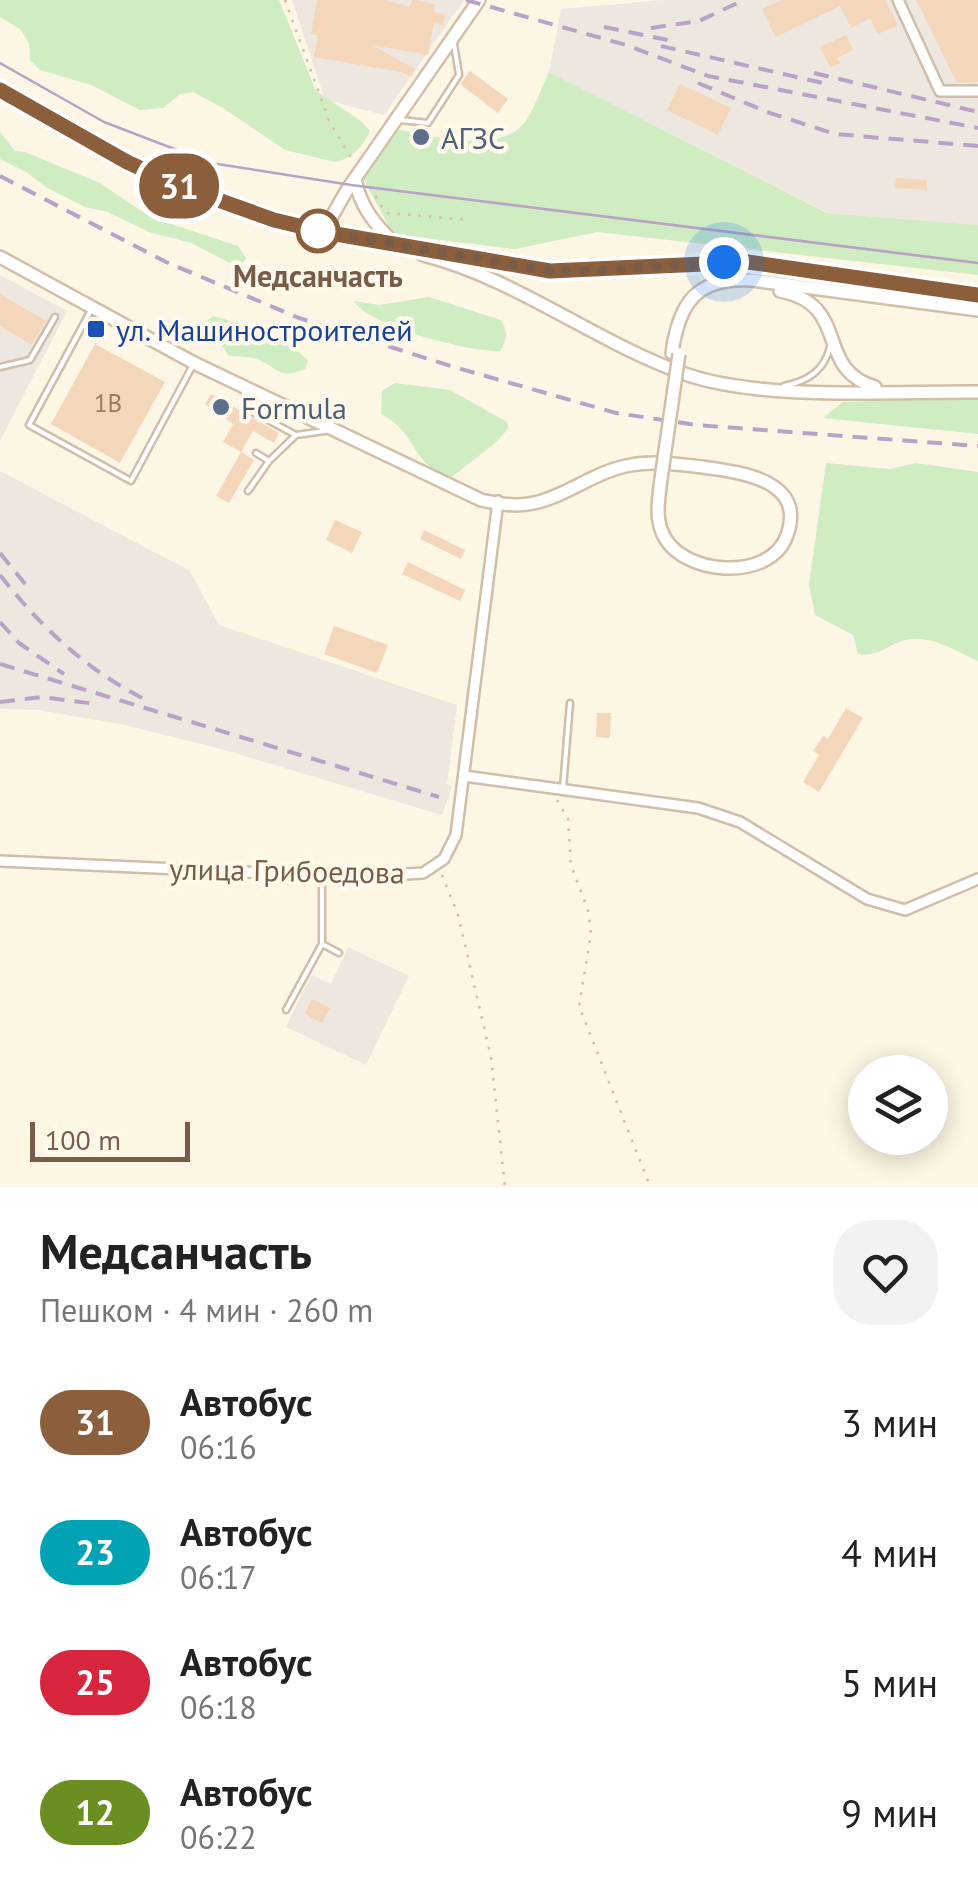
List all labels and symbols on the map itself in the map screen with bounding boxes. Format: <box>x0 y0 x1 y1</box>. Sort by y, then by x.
place label: АГЗС <box>441 118 505 157</box>
marker: АГЗС <box>410 126 432 148</box>
line badge: 31 <box>134 154 224 218</box>
marker: Медсанчасть <box>297 210 339 252</box>
your location <box>699 237 749 287</box>
place label: Медсанчасть <box>233 256 403 295</box>
place label: ул. Машиностроителей <box>116 310 413 349</box>
marker: ул. Машиностроителей <box>85 318 107 340</box>
house number: 1В <box>94 387 122 419</box>
place label: Formula <box>241 388 347 427</box>
marker: Formula <box>210 396 232 418</box>
street label: улица Грибоедова <box>169 848 405 892</box>
scale bar <box>30 1117 190 1162</box>

